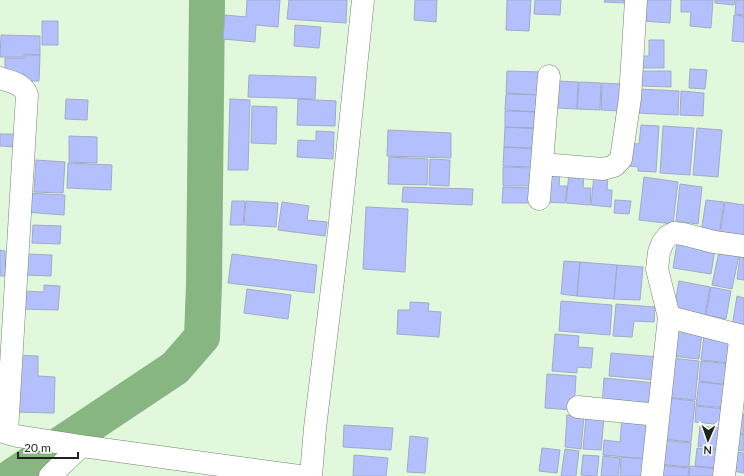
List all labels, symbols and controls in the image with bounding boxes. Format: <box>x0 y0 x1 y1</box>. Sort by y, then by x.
north arrow <box>688 420 728 460</box>
scale bar <box>18 434 78 460</box>
text: 20 m <box>24 440 51 455</box>
text: N <box>703 444 712 457</box>

